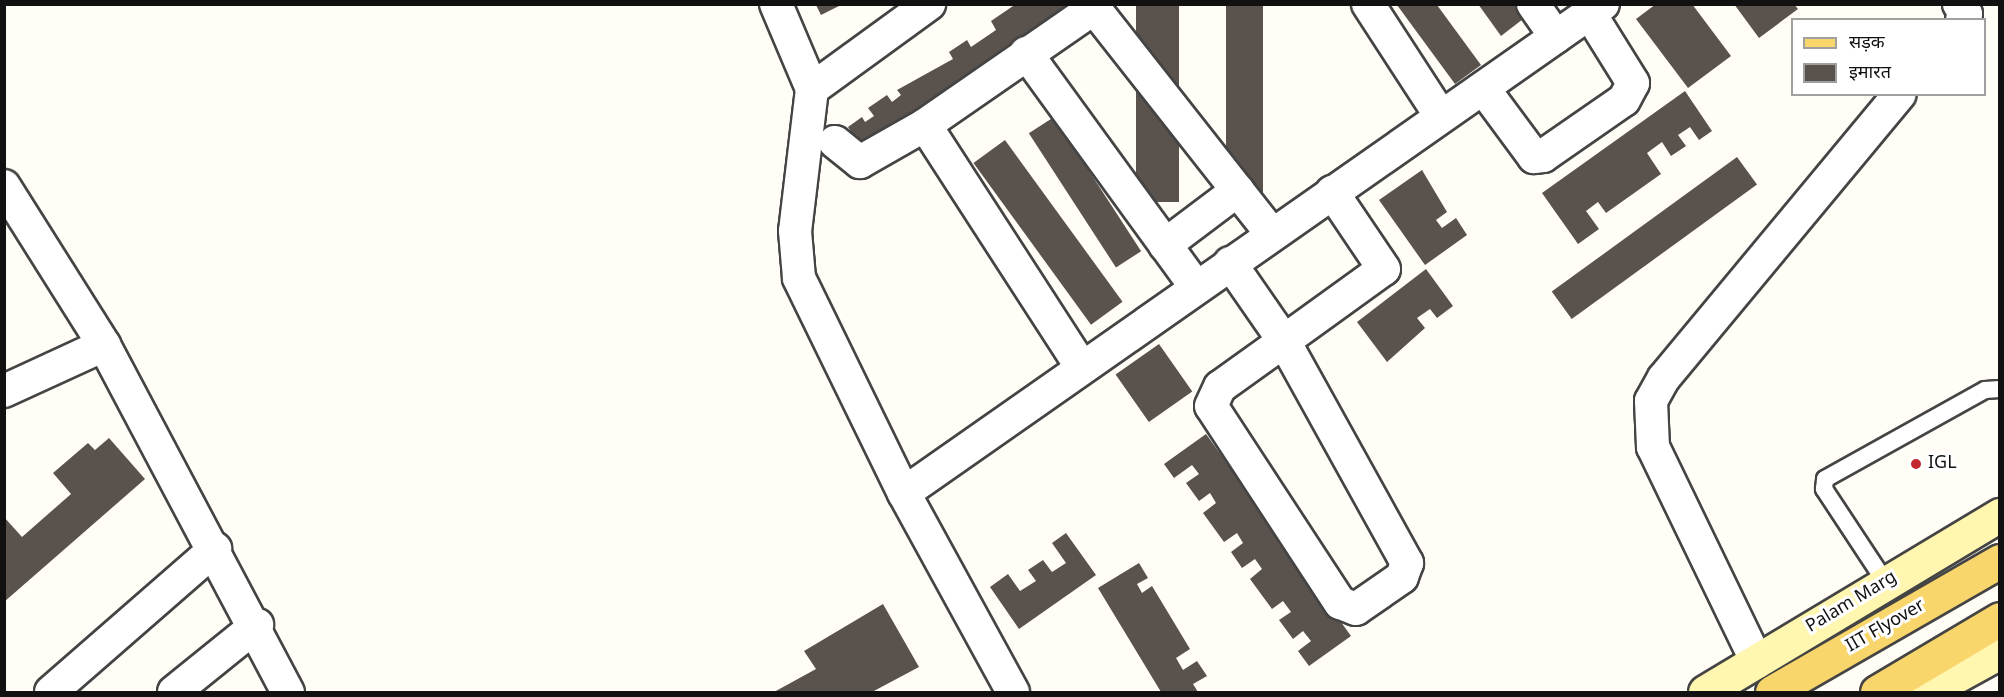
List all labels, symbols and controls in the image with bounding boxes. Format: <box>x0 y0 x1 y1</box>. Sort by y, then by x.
legend <box>1791 18 1986 96</box>
text: सड़क <box>1849 32 1885 55</box>
text: इमारत <box>1849 62 1891 85</box>
place label: IGL <box>1928 453 1957 475</box>
marker: IGL <box>1909 457 1923 471</box>
street label: Palam Marg <box>1803 567 1901 639</box>
street label: IIT Flyover <box>1843 596 1929 658</box>

